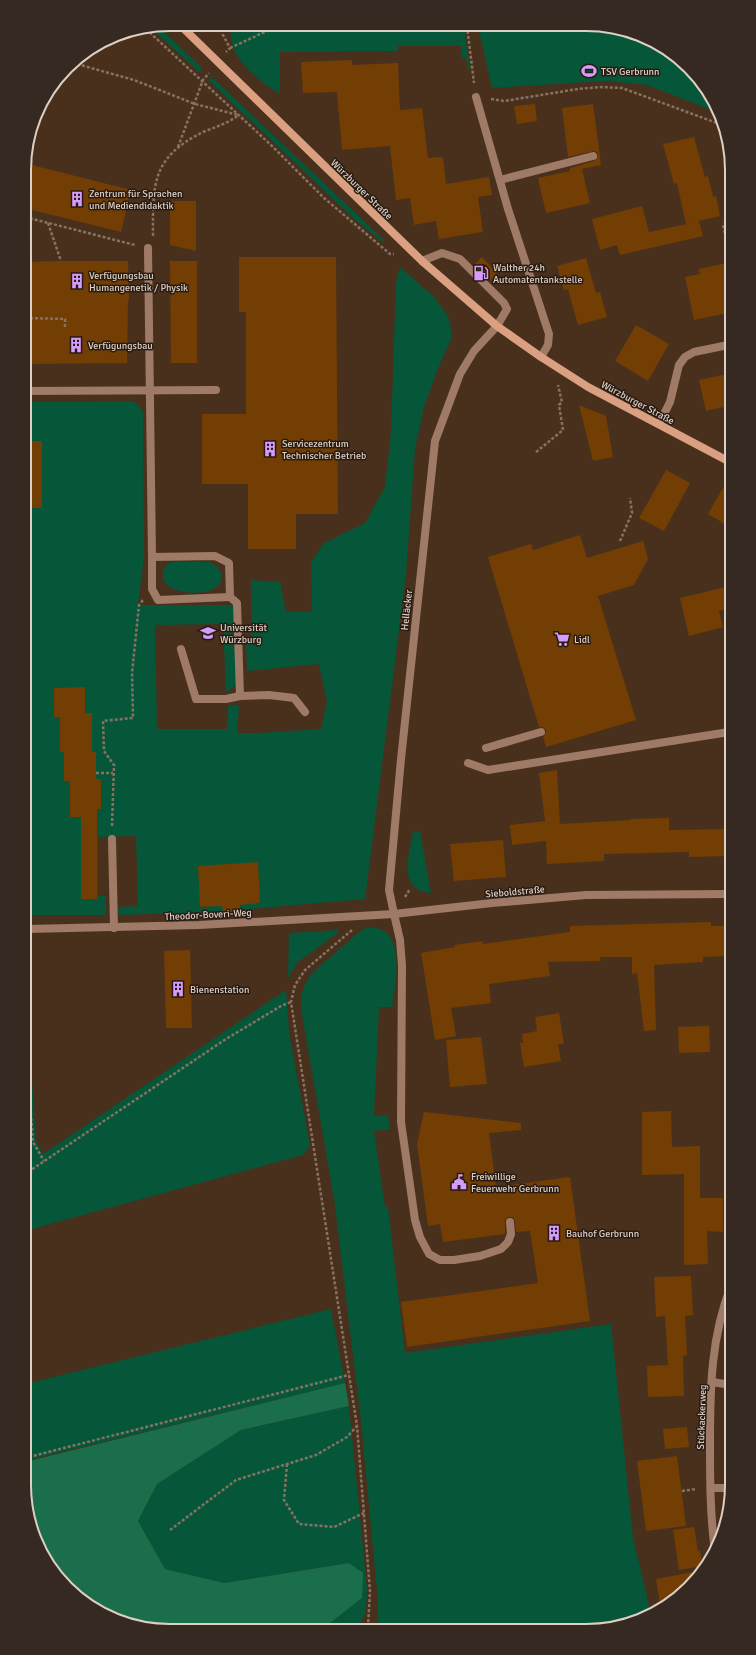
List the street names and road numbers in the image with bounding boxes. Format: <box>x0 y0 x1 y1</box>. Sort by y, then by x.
street label: Würzburger Straße <box>328 157 395 222</box>
street label: Würzburger Straße <box>599 378 676 427</box>
street label: Helläcker <box>399 589 415 631</box>
street label: Sieboldstraße <box>485 883 545 901</box>
street label: Theodor-Boveri-Weg <box>164 907 252 923</box>
street label: Stückackerweg <box>695 1384 709 1450</box>

